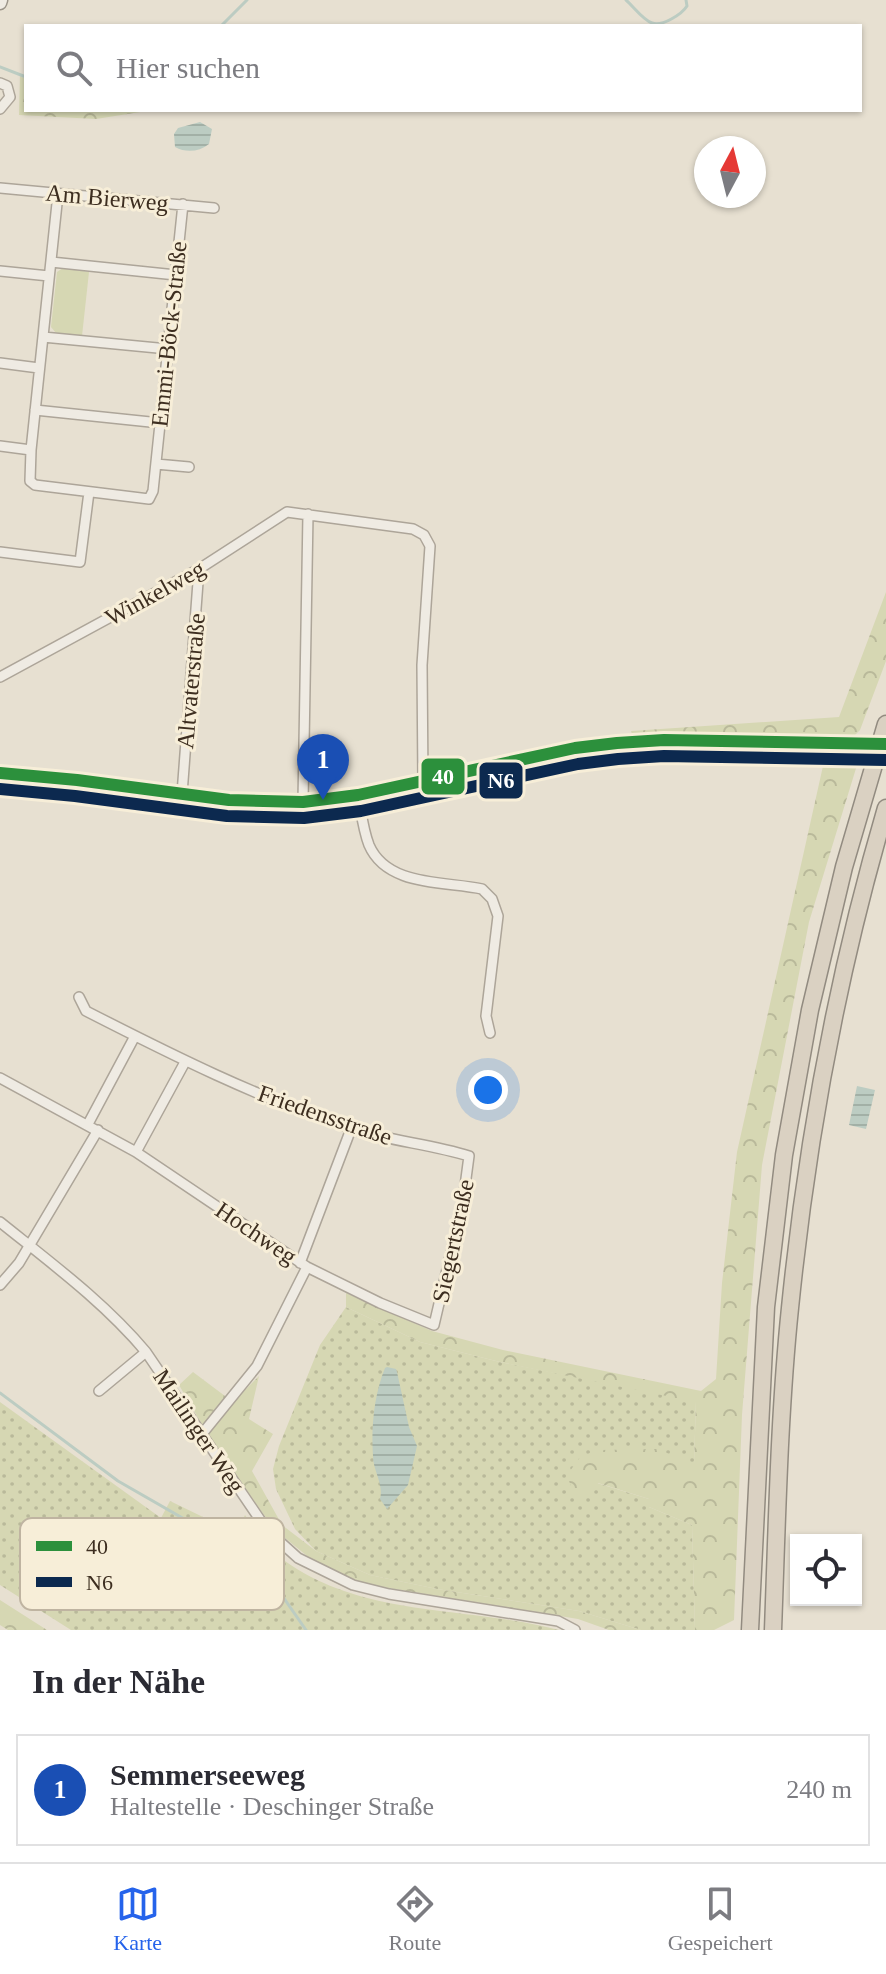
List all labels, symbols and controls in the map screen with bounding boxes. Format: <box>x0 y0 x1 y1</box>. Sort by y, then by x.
search box <box>24 24 862 112</box>
icon: search <box>52 46 96 90</box>
text: Hier suchen <box>116 51 260 84</box>
north arrow <box>694 136 766 208</box>
street label: Am Bierweg <box>44 180 170 216</box>
street label: Emmi-Böck-Straße <box>146 240 192 428</box>
street label: Winkelweg <box>101 555 209 631</box>
street label: Altvaterstraße <box>172 612 210 750</box>
pin: 1 <box>297 734 349 800</box>
line badge: 40 <box>420 757 466 796</box>
line badge: N6 <box>478 761 524 800</box>
text: 40 <box>432 764 454 789</box>
text: N6 <box>488 768 514 793</box>
your location <box>468 1070 508 1110</box>
street label: Friedensstraße <box>255 1080 395 1150</box>
street label: Siegertstraße <box>427 1177 479 1305</box>
street label: Hochweg <box>211 1197 301 1269</box>
street label: Mailinger Weg <box>148 1364 250 1498</box>
legend <box>20 1518 284 1610</box>
text: 40 <box>86 1534 108 1559</box>
map controls <box>790 1534 862 1606</box>
button: locate <box>790 1534 862 1606</box>
text: N6 <box>86 1570 113 1595</box>
text: In der Nähe <box>32 1663 205 1700</box>
text: Semmerseeweg <box>110 1758 305 1791</box>
text: 1 <box>54 1775 67 1804</box>
text: 240 m <box>786 1775 852 1804</box>
text: Haltestelle · Deschinger Straße <box>110 1792 434 1821</box>
tab: Karte <box>113 1882 162 1956</box>
tab: Route <box>389 1882 441 1956</box>
tab: Gespeichert <box>668 1882 773 1956</box>

